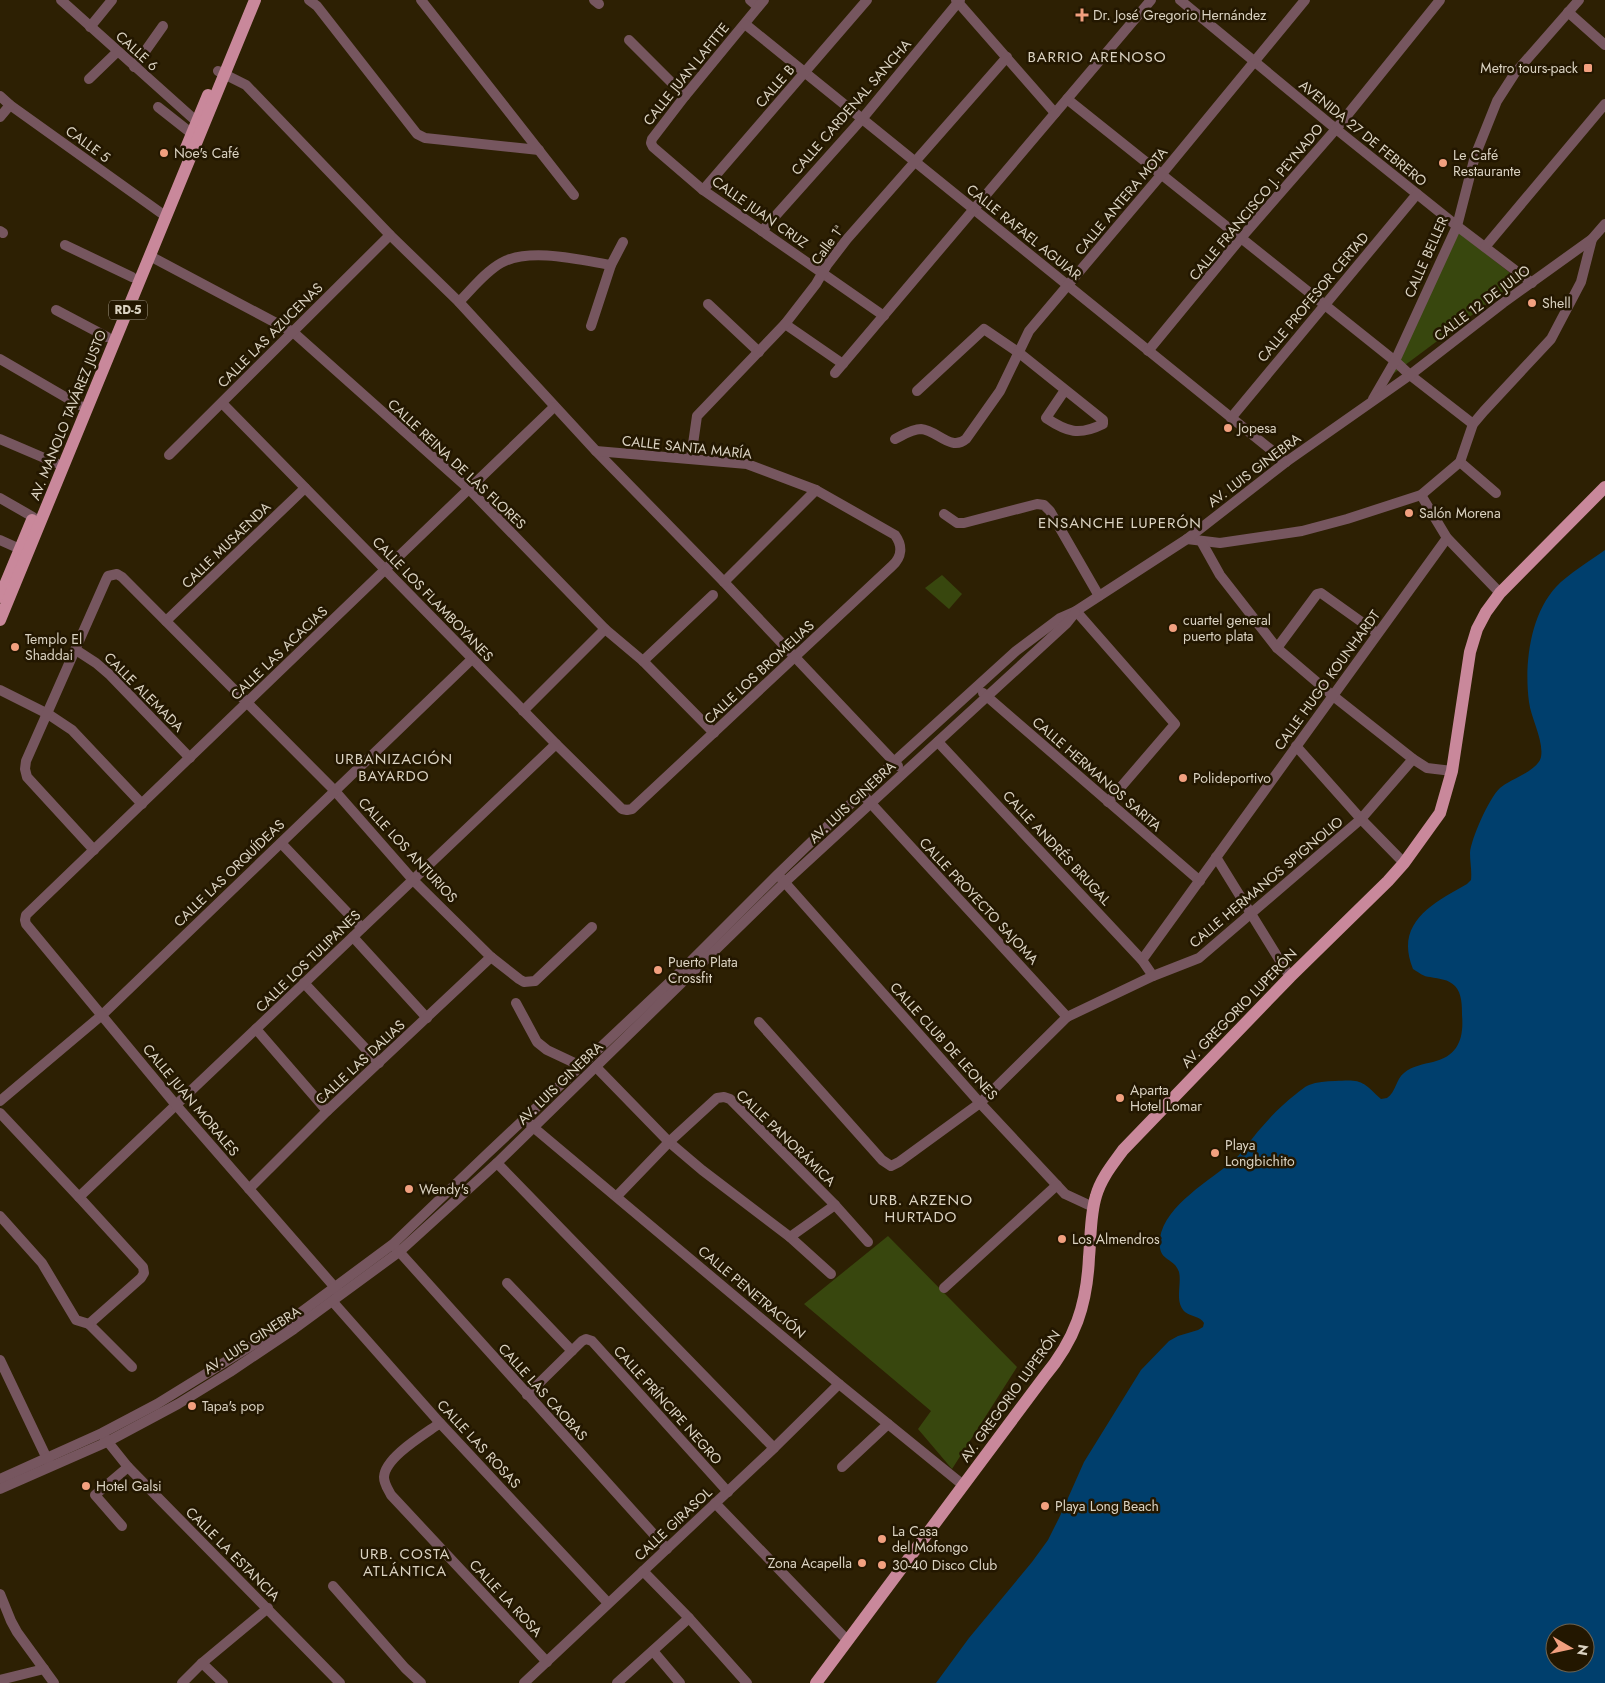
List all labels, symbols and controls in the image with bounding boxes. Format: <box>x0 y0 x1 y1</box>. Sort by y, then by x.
place label: Dr. José Gregorio Hernández <box>1093 5 1267 25</box>
marker: Dr. José Gregorio Hernández <box>1075 8 1089 22</box>
street label: CALLE JUAN LAFITTE <box>638 18 734 130</box>
street label: CALLE 6 <box>111 26 163 76</box>
street label: CALLE CARDENAL SANCHA <box>786 34 916 179</box>
district label: BARRIO ARENOSO <box>1028 46 1166 68</box>
place label: Metro tours-pack <box>1480 58 1579 78</box>
street label: CALLE B <box>751 60 799 112</box>
marker: Metro tours-pack <box>1582 62 1594 74</box>
street label: AVENIDA 27 DE FEBRERO <box>1295 75 1431 191</box>
street label: CALLE FRANCISCO J. PEYNADO <box>1184 119 1328 285</box>
street label: CALLE 5 <box>61 121 115 167</box>
street label: CALLE ANTERA MOTA <box>1070 142 1173 259</box>
place label: Noe's Café <box>174 143 239 163</box>
place label: Le Café Restaurante <box>1453 145 1521 181</box>
marker: Noe's Café <box>158 147 170 159</box>
marker: Le Café Restaurante <box>1437 157 1449 169</box>
street label: CALLE JUAN CRUZ <box>708 171 812 253</box>
street label: CALLE RAFAEL AGUIAR <box>962 179 1086 285</box>
street label: CALLE BELLER <box>1399 213 1453 301</box>
street label: Calle 1ª <box>806 221 848 269</box>
street label: CALLE PROFESOR CERTAD <box>1253 228 1373 366</box>
street label: CALLE 12 DE JULIO <box>1430 260 1534 346</box>
street label: CALLE LAS AZUCENAS <box>213 278 327 392</box>
place label: Shell <box>1542 293 1571 313</box>
marker: Shell <box>1526 297 1538 309</box>
road number: RD-5 <box>109 300 147 320</box>
street label: AV. MANOLO TAVÁREZ JUSTO <box>25 327 111 503</box>
street label: CALLE REINA DE LAS FLORES <box>383 394 531 534</box>
place label: Jopesa <box>1236 418 1277 438</box>
marker: Jopesa <box>1222 422 1234 434</box>
street label: AV. LUIS GINEBRA <box>1203 428 1305 512</box>
street label: CALLE SANTA MARÍA <box>621 430 754 464</box>
street label: CALLE MUSAENDA <box>177 497 276 593</box>
place label: Salón Morena <box>1419 503 1501 523</box>
marker: Salón Morena <box>1403 507 1415 519</box>
district label: ENSANCHE LUPERÓN <box>1038 512 1202 534</box>
street label: CALLE LOS FLAMBOYANES <box>368 532 498 666</box>
street label: CALLE LAS ACACIAS <box>226 601 332 705</box>
street label: CALLE HUGO KOUNHARDT <box>1269 606 1385 754</box>
place label: cuartel general puerto plata <box>1183 610 1271 646</box>
street label: CALLE LOS BROMELIAS <box>699 615 819 729</box>
marker: cuartel general puerto plata <box>1167 622 1179 634</box>
place label: Templo El Shaddai <box>25 629 82 665</box>
marker: Templo El Shaddai <box>9 641 21 653</box>
street label: CALLE ALEMADA <box>100 648 189 737</box>
street label: CALLE HERMANOS SARITA <box>1028 712 1167 836</box>
district label: URBANIZACIÓN BAYARDO <box>335 748 453 787</box>
street label: AV. LUIS GINEBRA <box>804 756 900 848</box>
place label: Polideportivo <box>1193 768 1271 788</box>
marker: Polideportivo <box>1177 772 1189 784</box>
street label: CALLE ANDRÉS BRUGAL <box>998 786 1116 910</box>
street label: CALLE LOS ANTURIOS <box>354 793 462 907</box>
street label: CALLE HERMANOS SPIGNOLIO <box>1185 812 1347 952</box>
street label: CALLE LAS ORQUÍDEAS <box>169 814 289 931</box>
street label: CALLE PROYECTO SAJOMA <box>915 833 1044 969</box>
street label: CALLE LOS TULIPANES <box>251 905 365 1017</box>
street label: AV. GREGORIO LUPERÓN <box>1177 944 1301 1072</box>
place label: Puerto Plata Crossfit <box>668 952 738 988</box>
marker: Puerto Plata Crossfit <box>652 964 664 976</box>
street label: CALLE CLUB DE LEONES <box>886 978 1003 1105</box>
street label: CALLE LAS DALIAS <box>311 1015 409 1109</box>
street label: AV. LUIS GINEBRA <box>513 1036 608 1129</box>
street label: CALLE JUAN MORALES <box>138 1040 244 1161</box>
place label: Aparta Hotel Lomar <box>1130 1080 1202 1116</box>
street label: CALLE PANORÁMICA <box>732 1085 841 1191</box>
marker: Aparta Hotel Lomar <box>1114 1092 1126 1104</box>
place label: Playa Longbichito <box>1225 1135 1295 1171</box>
marker: Playa Longbichito <box>1209 1147 1221 1159</box>
place label: Wendy's <box>419 1179 469 1199</box>
marker: Wendy's <box>403 1183 415 1195</box>
district label: URB. ARZENO HURTADO <box>869 1189 973 1228</box>
place label: Los Almendros <box>1072 1229 1160 1249</box>
marker: Los Almendros <box>1056 1233 1068 1245</box>
street label: CALLE PENETRACIÓN <box>694 1241 810 1343</box>
street label: AV. LUIS GINEBRA <box>200 1301 305 1379</box>
street label: AV. GREGORIO LUPERÓN <box>955 1326 1065 1466</box>
street label: CALLE LAS CAOBAS <box>494 1339 592 1445</box>
street label: CALLE PRÍNCIPE NEGRO <box>609 1341 727 1469</box>
street label: CALLE LAS ROSAS <box>433 1395 526 1493</box>
place label: Tapa's pop <box>202 1396 264 1416</box>
marker: Tapa's pop <box>186 1400 198 1412</box>
place label: Hotel Galsi <box>96 1476 162 1496</box>
marker: Hotel Galsi <box>80 1480 92 1492</box>
street label: CALLE GIRASOL <box>630 1482 717 1565</box>
place label: Playa Long Beach <box>1055 1496 1159 1516</box>
marker: Playa Long Beach <box>1039 1500 1051 1512</box>
street label: CALLE LA ESTANCIA <box>181 1502 285 1606</box>
place label: La Casa del Mofongo <box>892 1521 969 1557</box>
marker: La Casa del Mofongo <box>876 1533 888 1545</box>
district label: URB. COSTA ATLÁNTICA <box>360 1543 450 1582</box>
place label: Zona Acapella <box>768 1553 852 1573</box>
street label: CALLE LA ROSA <box>465 1555 548 1642</box>
place label: 30-40 Disco Club <box>892 1555 997 1575</box>
marker: Zona Acapella <box>856 1557 868 1569</box>
marker: 30-40 Disco Club <box>876 1559 888 1571</box>
north arrow <box>1545 1623 1595 1673</box>
text: N <box>1572 1643 1594 1657</box>

